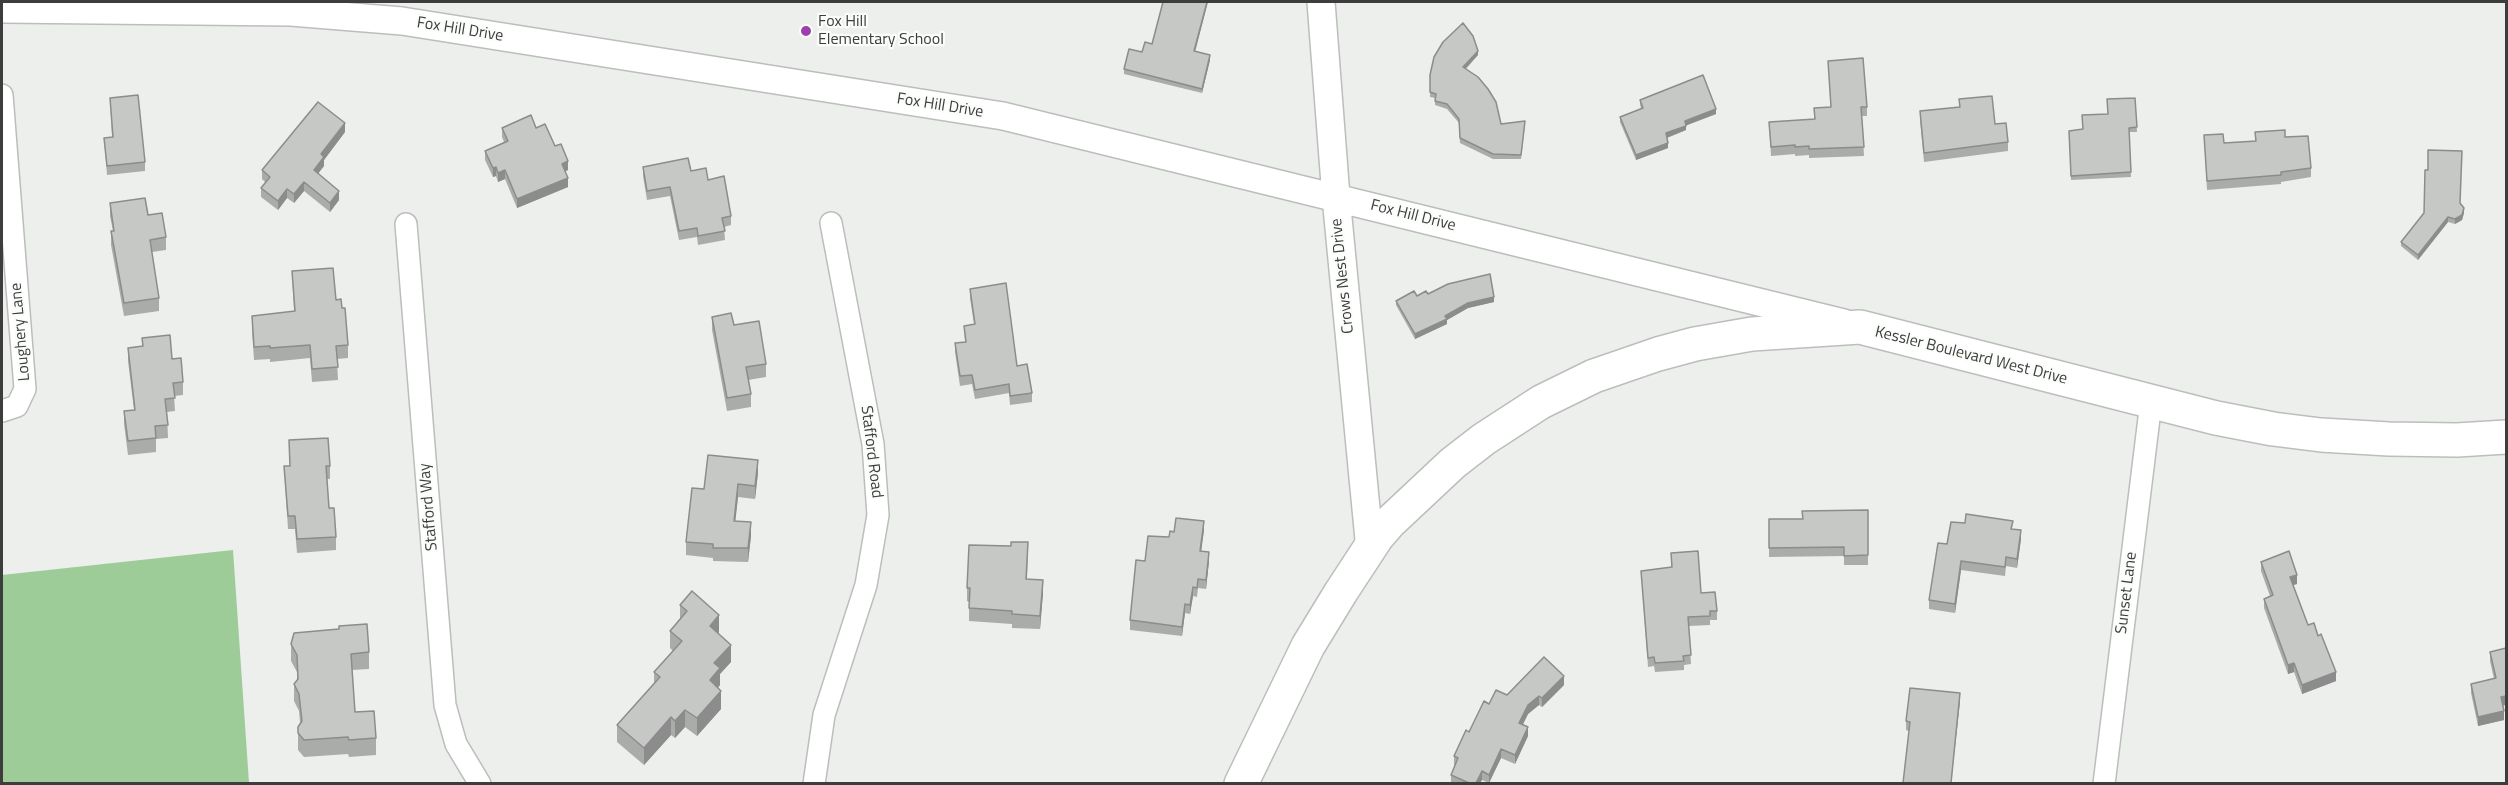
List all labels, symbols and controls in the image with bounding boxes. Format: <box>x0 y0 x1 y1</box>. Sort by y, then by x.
place label: Fox Hill Elementary School <box>818 12 944 50</box>
street label: Fox Hill Drive <box>415 14 505 46</box>
marker: Fox Hill Elementary School <box>799 24 813 38</box>
street label: Fox Hill Drive <box>895 90 985 122</box>
street label: Fox Hill Drive <box>1368 196 1458 236</box>
street label: Crows Nest Drive <box>1327 217 1359 335</box>
street label: Loughery Lane <box>7 282 35 382</box>
street label: Kessler Boulevard West Drive <box>1873 323 2069 389</box>
street label: Stafford Road <box>856 405 886 499</box>
street label: Stafford Way <box>416 462 442 552</box>
street label: Sunset Lane <box>2112 551 2142 635</box>

